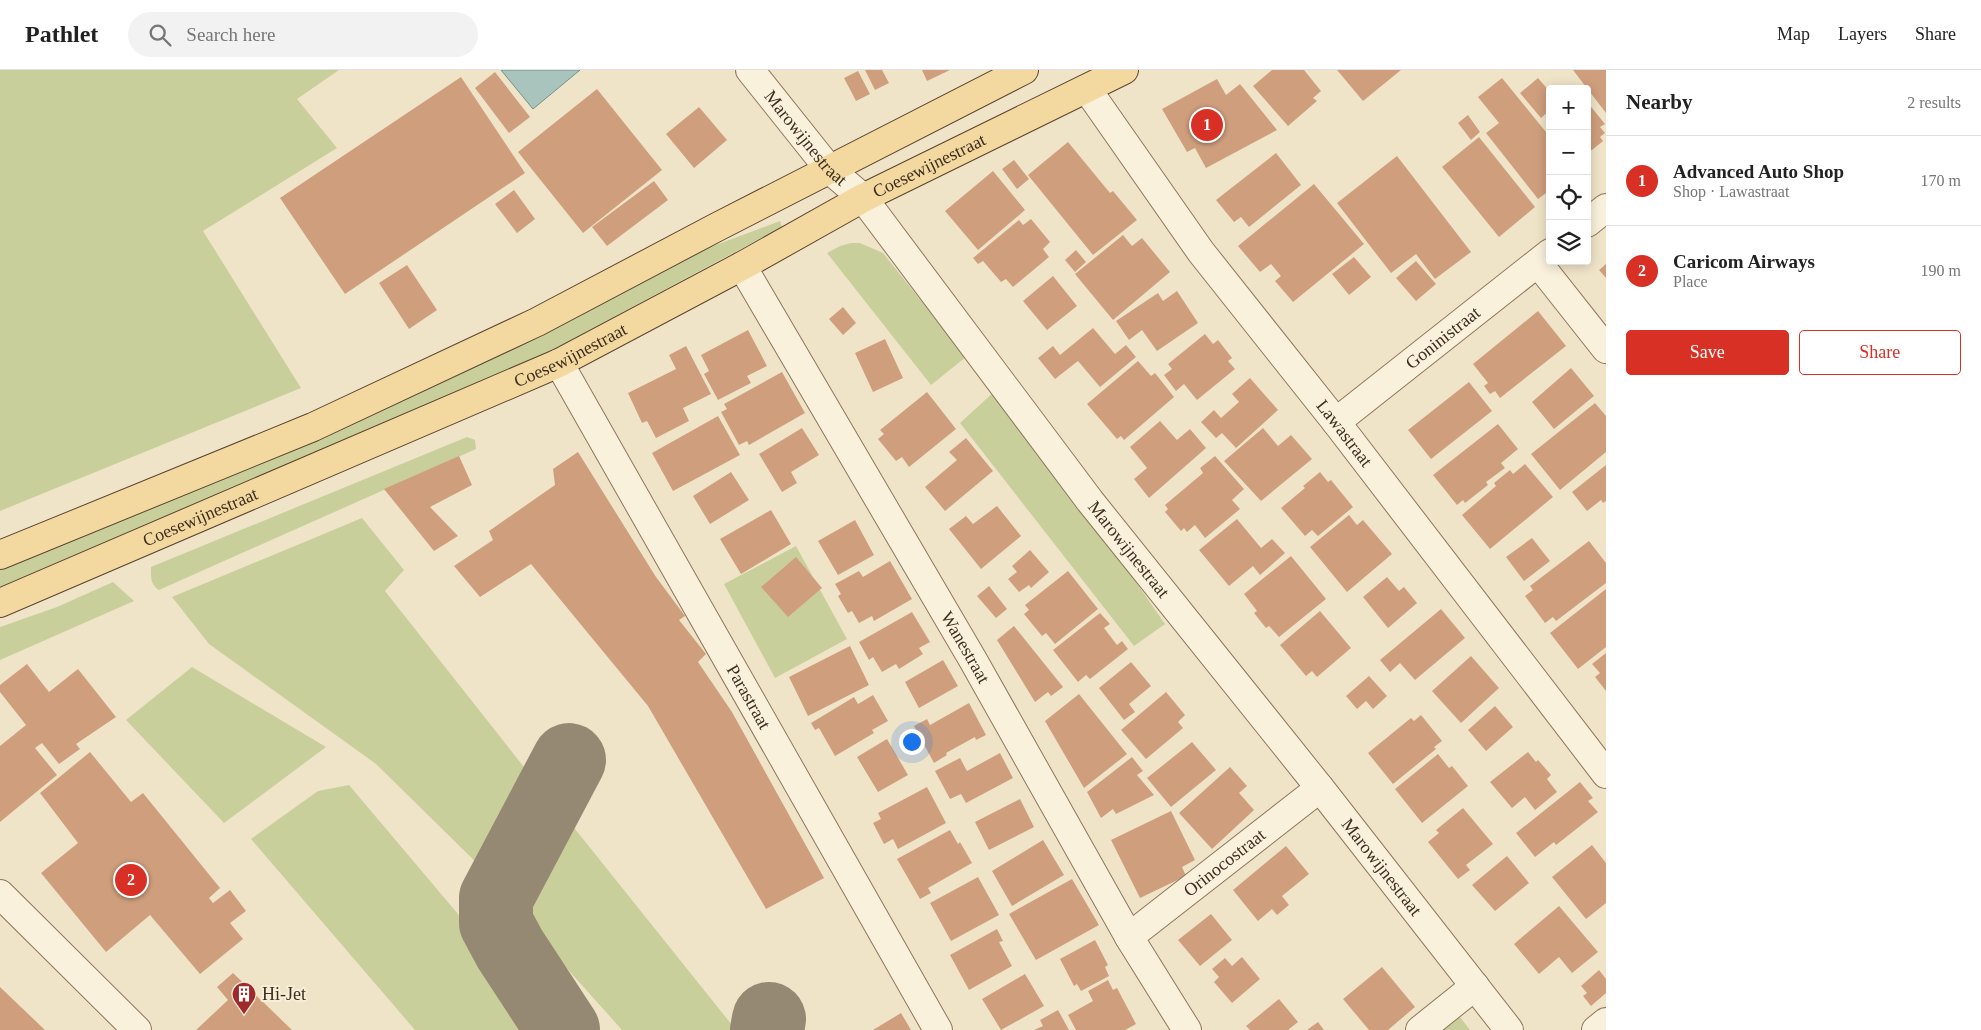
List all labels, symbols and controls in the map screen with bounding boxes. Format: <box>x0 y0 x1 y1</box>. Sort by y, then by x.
search box <box>128 12 478 57</box>
text: Pathlet <box>25 21 98 47</box>
icon: search <box>146 21 174 49</box>
text: Search here <box>186 24 275 45</box>
text: Map <box>1777 24 1810 44</box>
text: Layers <box>1838 24 1887 44</box>
text: Share <box>1915 24 1956 44</box>
map controls <box>1546 85 1591 265</box>
button: + <box>1546 85 1591 130</box>
street label: Marowijnestraat <box>760 86 851 190</box>
text: Nearby <box>1626 90 1693 114</box>
text: 2 results <box>1907 94 1961 111</box>
pin: 1 <box>1191 106 1223 144</box>
street label: Coesewijnestraat <box>870 129 989 202</box>
button: − <box>1546 130 1591 175</box>
text: Advanced Auto Shop <box>1673 161 1844 182</box>
text: 1 <box>1638 172 1646 189</box>
text: 170 m <box>1921 172 1961 189</box>
button: locate <box>1546 175 1591 220</box>
text: Shop · Lawastraat <box>1673 183 1789 200</box>
button: layers <box>1546 220 1591 265</box>
text: Caricom Airways <box>1673 251 1815 272</box>
text: 2 <box>1638 262 1646 279</box>
text: 190 m <box>1921 262 1961 279</box>
text: Place <box>1673 273 1708 290</box>
street label: Goninistraat <box>1402 302 1484 373</box>
street label: Coesewijnestraat <box>511 319 630 391</box>
button: Save <box>1626 330 1789 375</box>
button: Share <box>1799 330 1961 375</box>
street label: Lawastraat <box>1312 396 1377 471</box>
street label: Coesewijnestraat <box>140 484 261 550</box>
street label: Marowijnestraat <box>1084 497 1174 602</box>
street label: Wanestraat <box>937 608 994 687</box>
street label: Parastraat <box>722 661 775 733</box>
your location <box>899 729 925 755</box>
street label: Marowijnestraat <box>1337 814 1426 920</box>
street label: Orinocostraat <box>1180 825 1269 901</box>
pin: 2 <box>115 861 147 899</box>
building icon: Hi-Jet <box>231 981 257 1015</box>
place label: Hi-Jet <box>262 984 306 1004</box>

